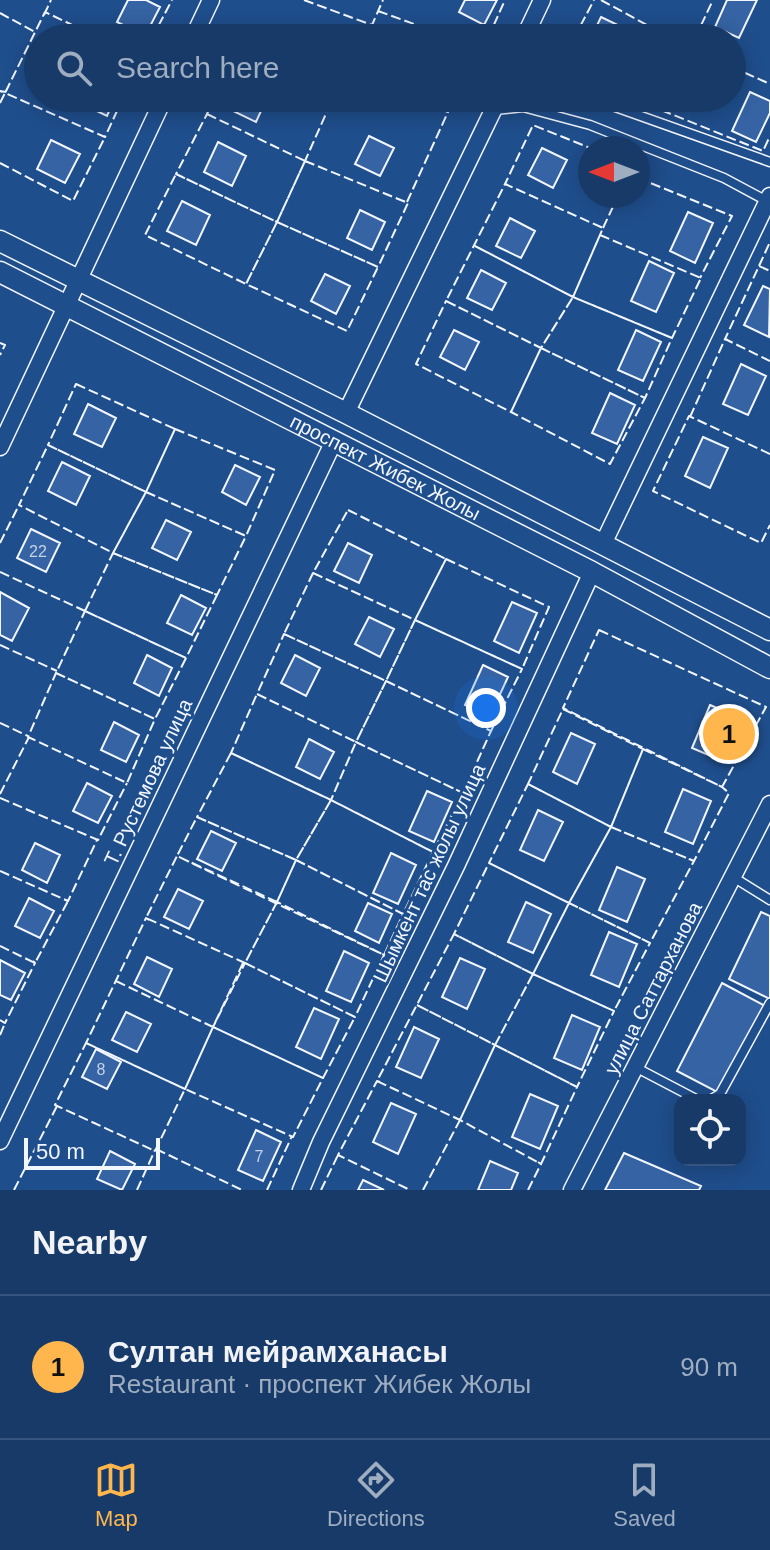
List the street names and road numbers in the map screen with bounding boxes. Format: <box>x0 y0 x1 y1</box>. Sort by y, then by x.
street label: проспект Жибек Жолы <box>287 410 484 525</box>
street label: Т. Рустемова улица <box>100 694 197 869</box>
street label: Шымкент тас жолы улица <box>369 759 490 986</box>
street label: улица Саттарханова <box>600 897 706 1078</box>

